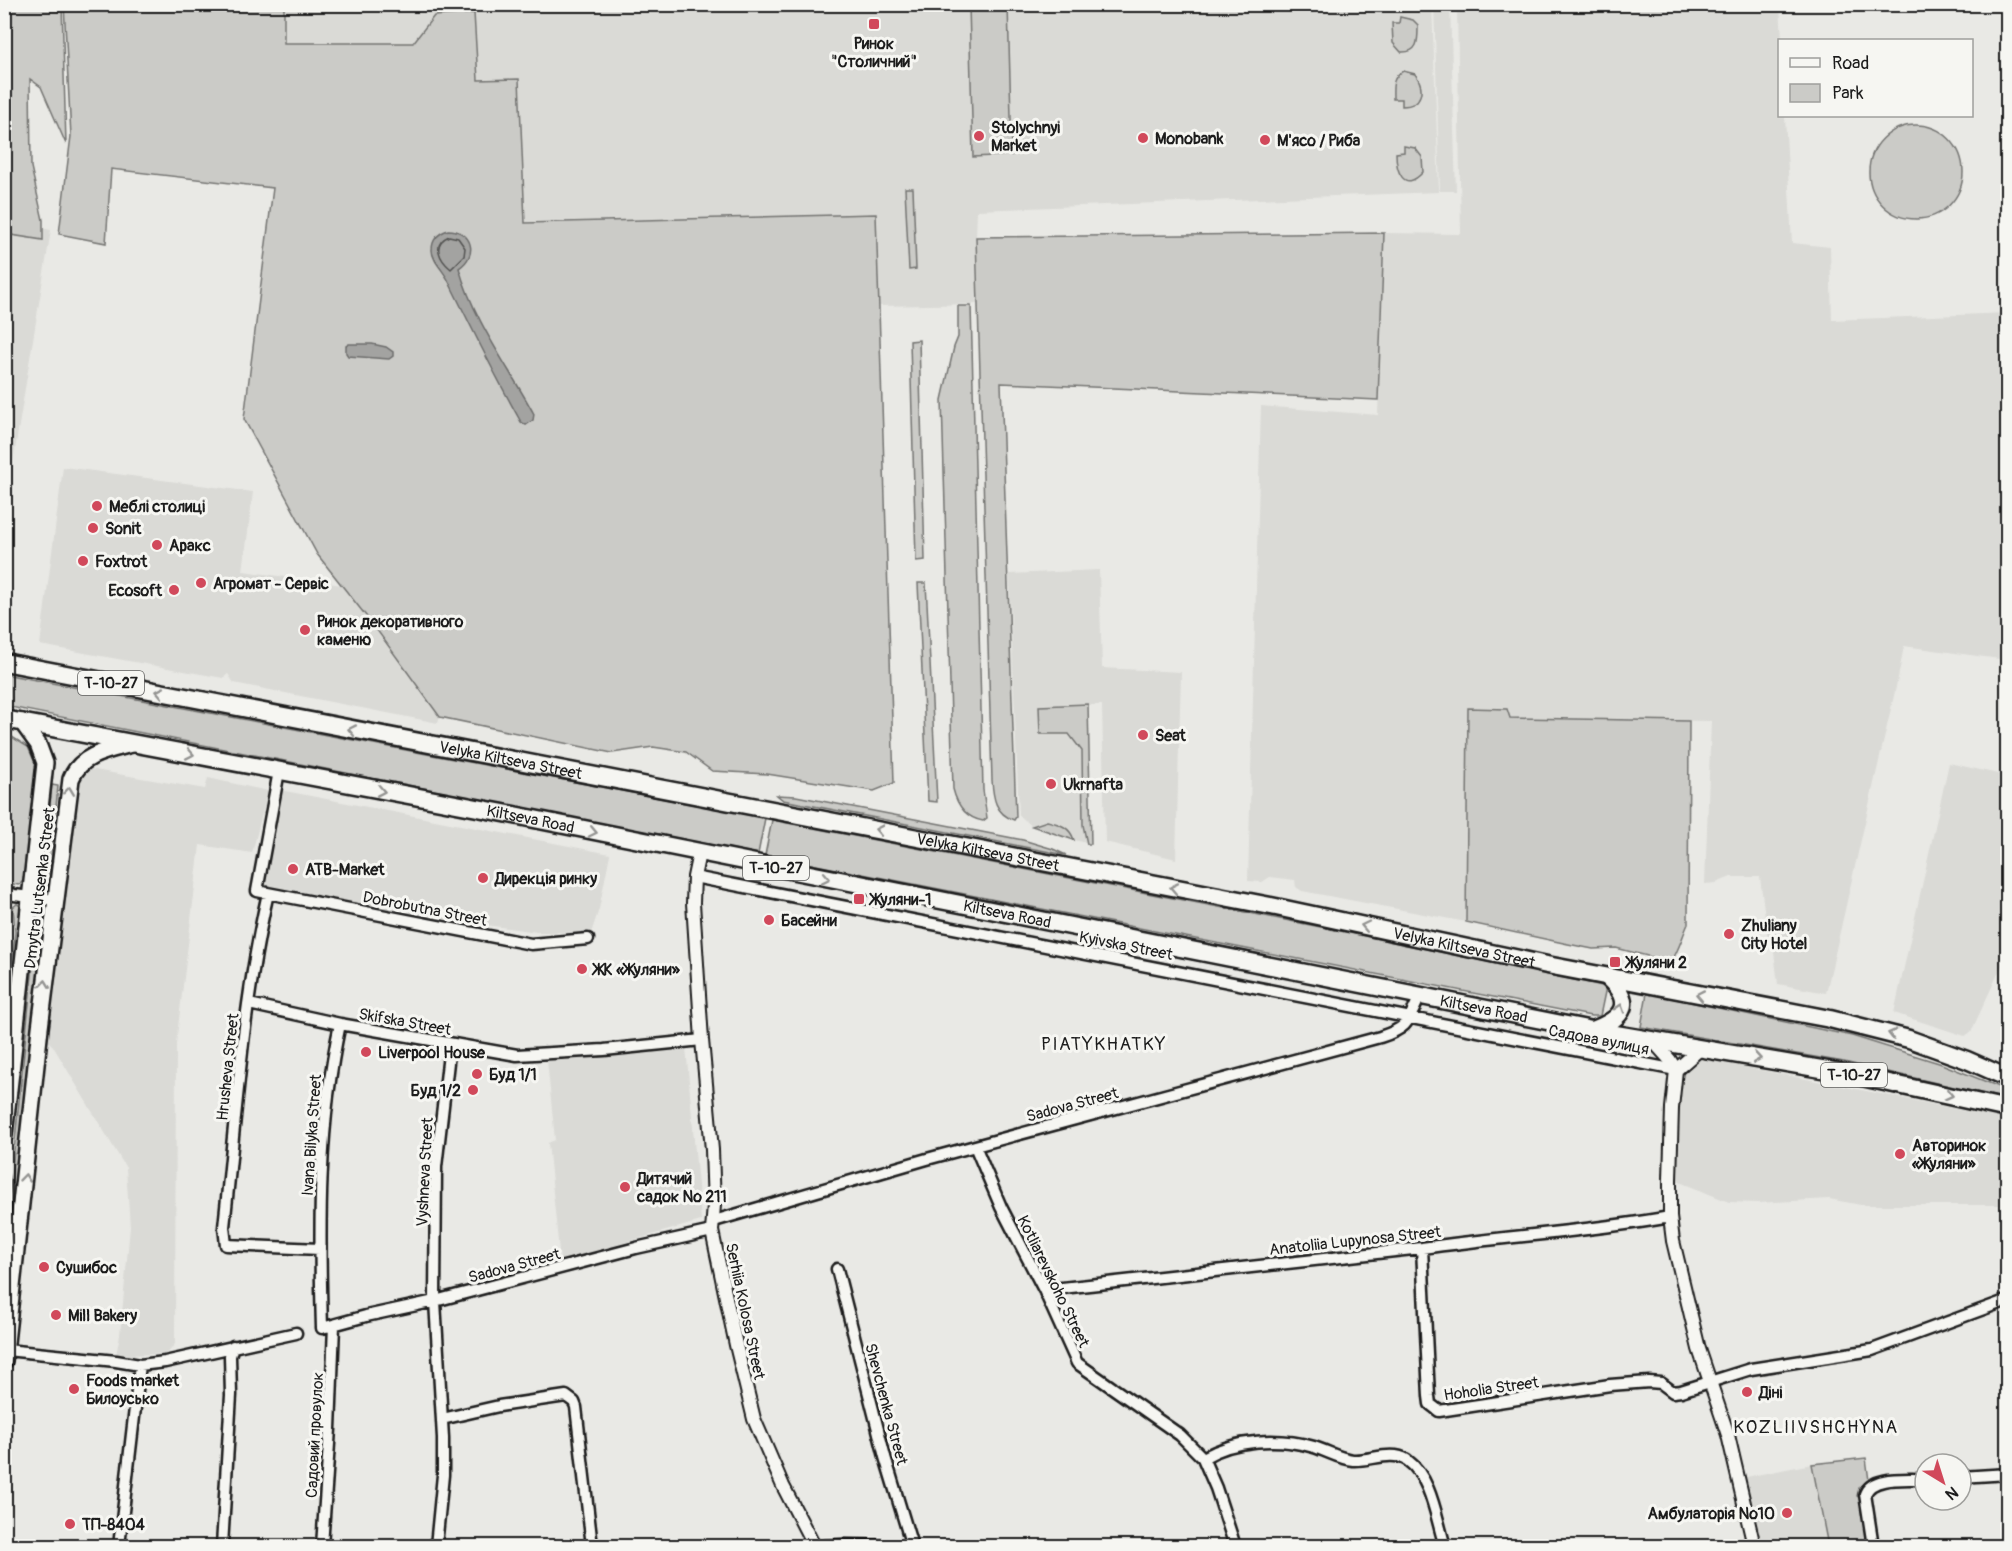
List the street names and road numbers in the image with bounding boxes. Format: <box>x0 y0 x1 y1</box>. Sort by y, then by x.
road number: Т-10-27 <box>78 671 144 695</box>
street label: Velyka Kiltseva Street <box>437 737 584 784</box>
street label: Kiltseva Road <box>485 801 576 838</box>
street label: Dmytra Lutsenka Street <box>20 806 60 970</box>
street label: Velyka Kiltseva Street <box>915 829 1061 876</box>
road number: Т-10-27 <box>743 856 809 880</box>
street label: Dobrobutna Street <box>361 887 489 931</box>
street label: Kiltseva Road <box>961 896 1053 933</box>
street label: Velyka Kiltseva Street <box>1391 923 1538 973</box>
street label: Kyivska Street <box>1077 927 1175 965</box>
street label: Kiltseva Road <box>1438 991 1529 1028</box>
street label: Skifska Street <box>357 1004 453 1040</box>
street label: Hrusheva Street <box>212 1012 244 1122</box>
street label: Садова вулиця <box>1547 1020 1651 1060</box>
road number: Т-10-27 <box>1821 1063 1887 1087</box>
street label: Ivana Bilyka Street <box>298 1073 326 1197</box>
street label: Sadova Street <box>1024 1083 1121 1127</box>
street label: Vyshneva Street <box>412 1116 438 1227</box>
street label: Kotliarevskoho Street <box>1012 1212 1094 1351</box>
street label: Anatoliia Lupynosa Street <box>1268 1222 1443 1260</box>
street label: Serhiia Kolosa Street <box>721 1241 769 1382</box>
street label: Sadova Street <box>466 1244 563 1288</box>
street label: Shevchenka Street <box>860 1341 912 1468</box>
street label: Садовий провулок <box>302 1372 328 1498</box>
street label: Hoholia Street <box>1442 1372 1540 1406</box>

